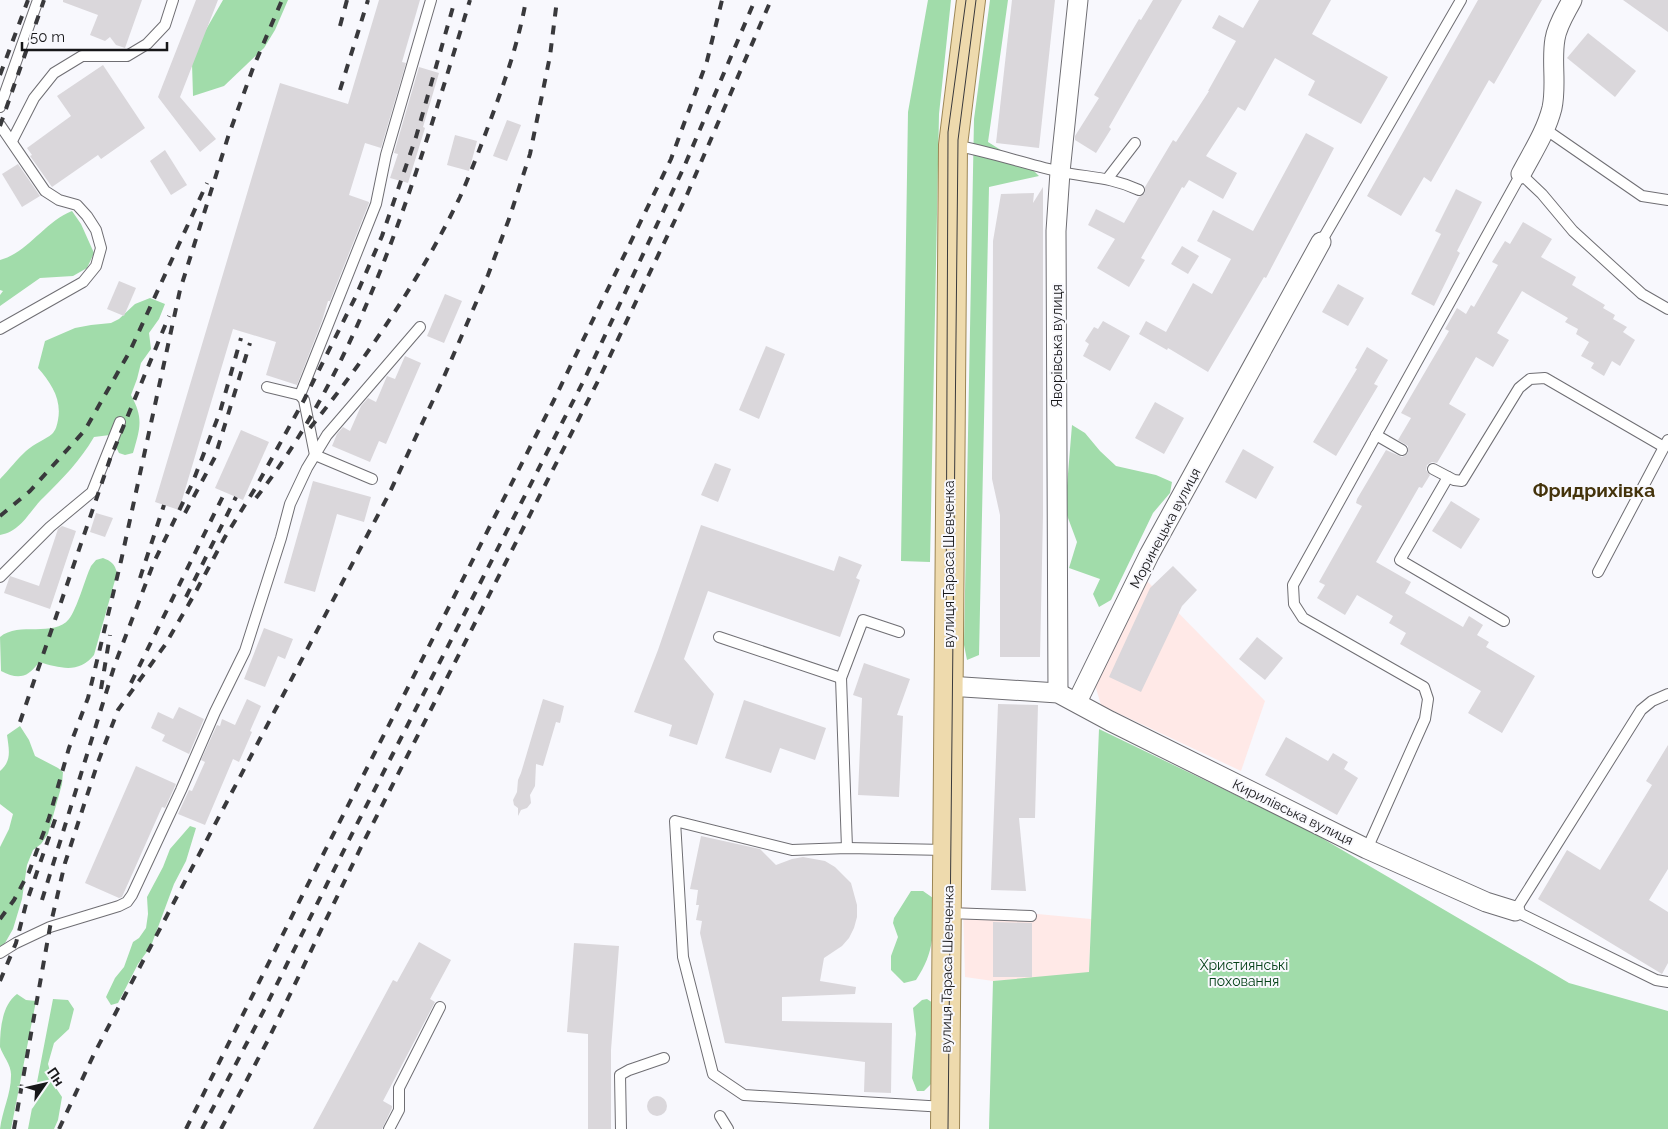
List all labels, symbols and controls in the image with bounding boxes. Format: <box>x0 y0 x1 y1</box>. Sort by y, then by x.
scale bar <box>22 20 168 52</box>
text: 50 m <box>30 28 65 46</box>
street label: Яворівська вулиця <box>1049 284 1065 408</box>
street label: Моринецька вулиця <box>1126 465 1204 591</box>
district label: Фридрихівка <box>1533 479 1655 501</box>
street label: вулиця Тараса Шевченка <box>941 480 957 648</box>
street label: Кирилівська вулиця <box>1230 776 1356 848</box>
street label: вулиця Тараса Шевченка <box>938 885 956 1053</box>
park label: Християнські поховання <box>1200 957 1288 989</box>
north arrow <box>20 1059 70 1109</box>
text: Пн <box>44 1065 68 1089</box>

